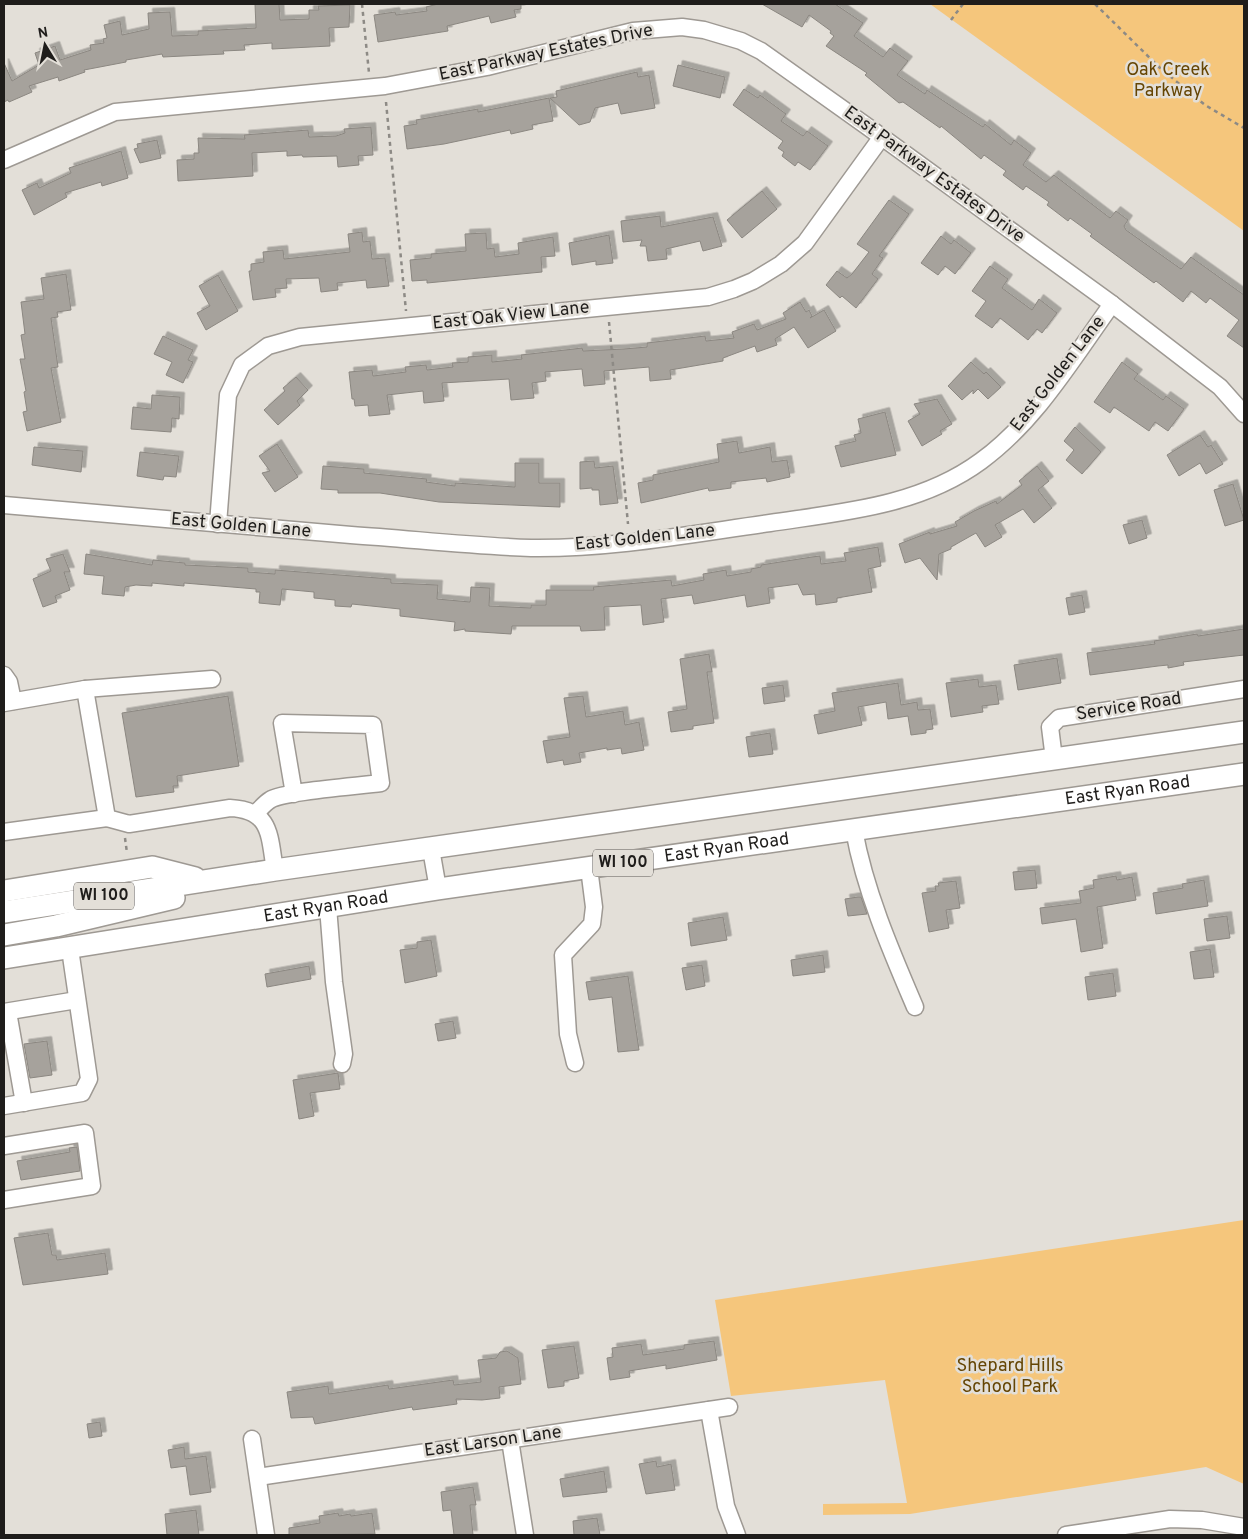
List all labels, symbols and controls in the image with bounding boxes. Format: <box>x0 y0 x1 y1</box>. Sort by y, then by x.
street label: East Parkway Estates Drive <box>437 19 655 87</box>
north arrow <box>20 20 70 70</box>
text: N <box>37 24 49 43</box>
park label: Oak Creek Parkway <box>1126 59 1210 103</box>
street label: East Parkway Estates Drive <box>839 102 1029 248</box>
street label: East Oak View Lane <box>431 296 591 336</box>
street label: East Golden Lane <box>1006 311 1110 437</box>
street label: East Golden Lane <box>170 508 312 544</box>
street label: East Golden Lane <box>574 519 716 557</box>
street label: Service Road <box>1075 687 1183 727</box>
street label: East Ryan Road <box>1064 770 1192 811</box>
street label: East Ryan Road <box>663 828 791 868</box>
road number: WI 100 <box>593 850 653 876</box>
road number: WI 100 <box>74 882 134 909</box>
street label: East Ryan Road <box>262 886 390 928</box>
park label: Shepard Hills School Park <box>956 1355 1064 1399</box>
street label: East Larson Lane <box>423 1421 563 1463</box>

